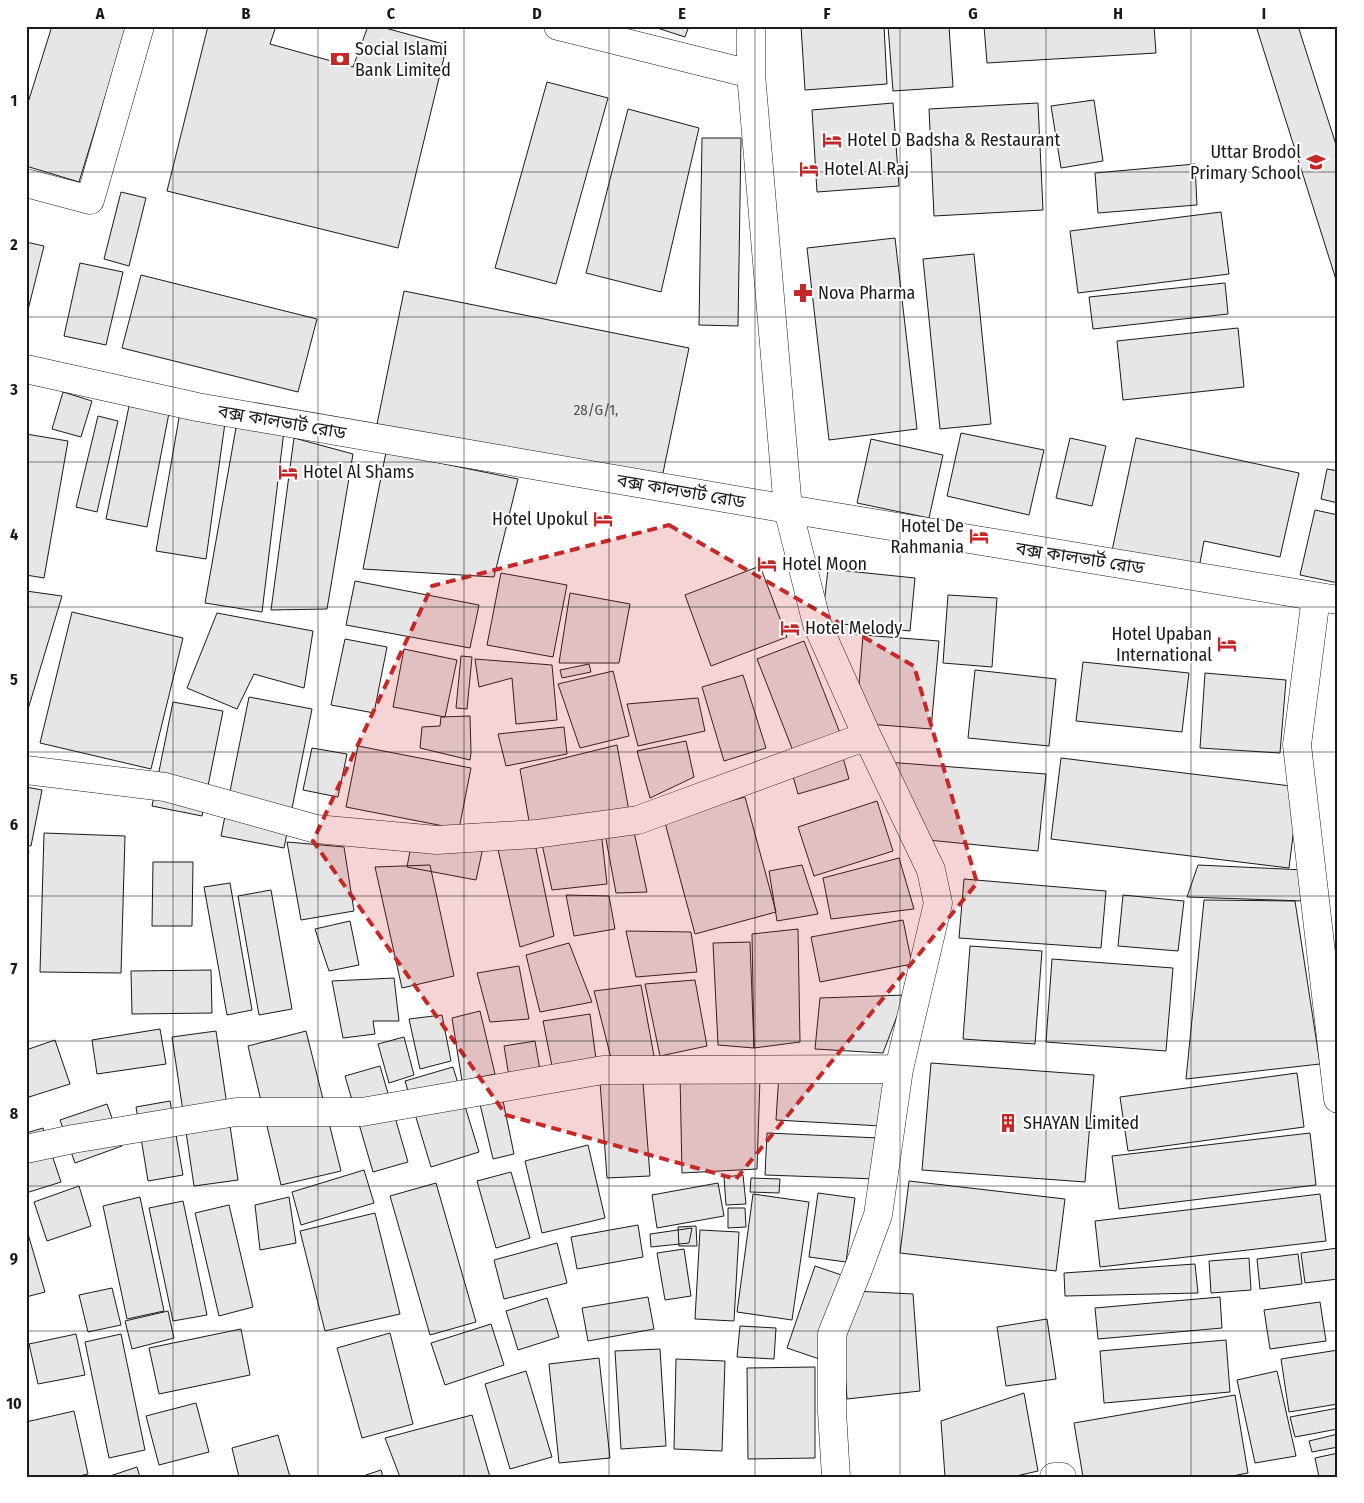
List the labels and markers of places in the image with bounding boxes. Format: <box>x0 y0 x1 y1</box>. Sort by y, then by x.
place label: Social Islami Bank Limited <box>355 38 451 81</box>
bank icon: Social Islami Bank Limited <box>329 48 351 70</box>
hotel icon: Hotel D Badsha & Restaurant <box>821 129 843 151</box>
place label: Hotel D Badsha & Restaurant <box>847 129 1060 151</box>
place label: Uttar Brodol Primary School <box>1190 141 1301 184</box>
school or university icon: Uttar Brodol Primary School <box>1305 151 1327 173</box>
hotel icon: Hotel Al Raj <box>798 158 820 180</box>
place label: Hotel Al Raj <box>824 158 909 180</box>
pharmacy icon: Nova Pharma <box>792 282 814 304</box>
place label: Nova Pharma <box>818 282 916 304</box>
hotel icon: Hotel Al Shams <box>277 461 299 483</box>
place label: Hotel Al Shams <box>303 461 414 483</box>
place label: Hotel Upokul <box>492 508 588 530</box>
hotel icon: Hotel Upokul <box>592 508 614 530</box>
place label: Hotel De Rahmania <box>891 515 964 558</box>
hotel icon: Hotel De Rahmania <box>968 525 990 547</box>
hotel icon: Hotel Moon <box>756 553 778 575</box>
place label: Hotel Moon <box>782 553 867 575</box>
hotel icon: Hotel Melody <box>779 617 801 639</box>
place label: Hotel Melody <box>805 617 902 639</box>
place label: Hotel Upaban International <box>1112 623 1212 666</box>
hotel icon: Hotel Upaban International <box>1216 633 1238 655</box>
building icon: SHAYAN Limited <box>997 1112 1019 1134</box>
place label: SHAYAN Limited <box>1023 1112 1139 1134</box>

